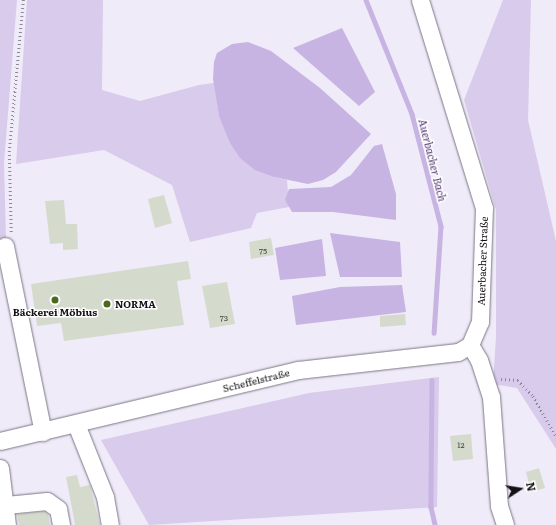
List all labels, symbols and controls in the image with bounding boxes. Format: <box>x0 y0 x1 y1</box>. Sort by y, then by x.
water label: Auerbacher Bach <box>416 117 450 203</box>
street label: Auerbacher Straße <box>474 216 490 306</box>
house number: 75 <box>259 246 267 256</box>
marker: Bäckerei Möbius <box>50 295 60 305</box>
place label: NORMA <box>115 298 156 310</box>
marker: NORMA <box>102 299 112 309</box>
place label: Bäckerei Möbius <box>13 306 97 318</box>
house number: 73 <box>220 313 228 323</box>
street label: Scheffelstraße <box>221 366 291 394</box>
house number: 12 <box>457 440 465 450</box>
north arrow <box>500 469 540 509</box>
text: N <box>523 480 541 493</box>

